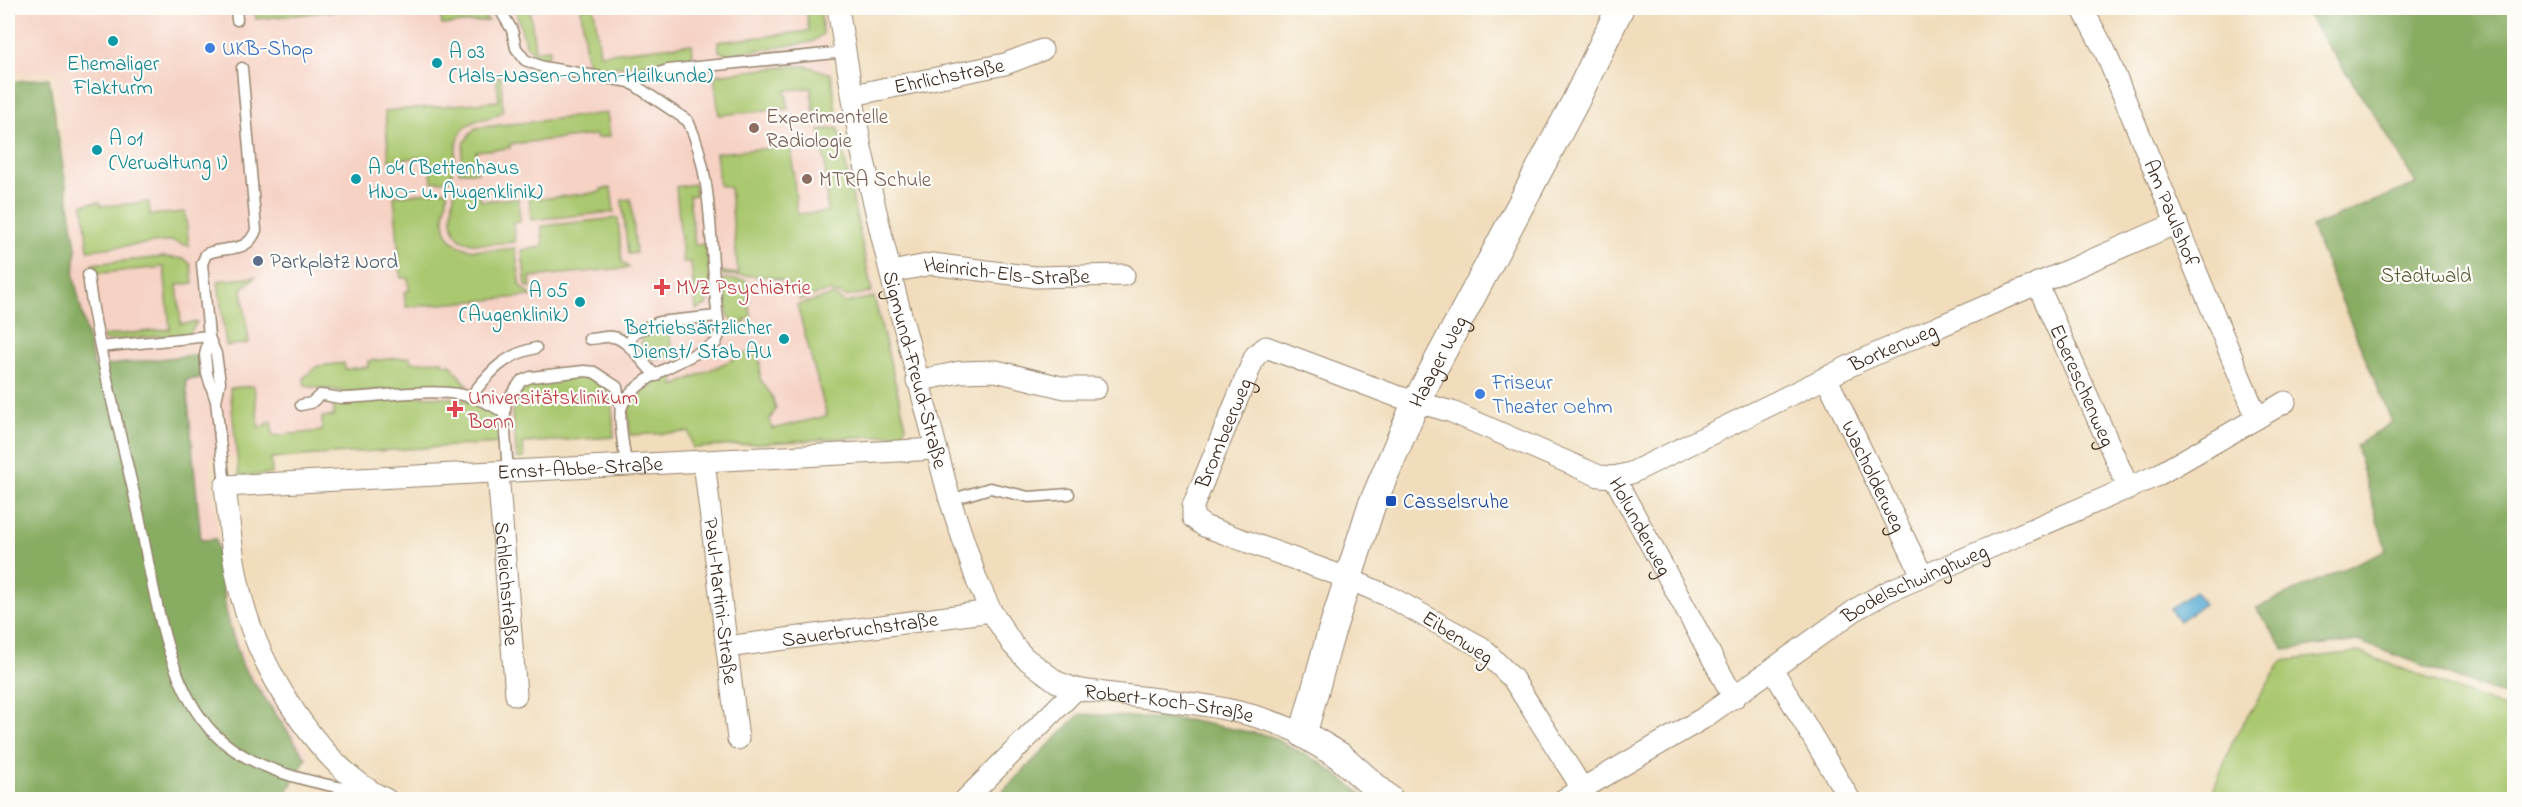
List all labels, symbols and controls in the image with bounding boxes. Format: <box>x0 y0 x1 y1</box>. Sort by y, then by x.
marker: Ehemaliger Flakturm <box>106 34 120 48</box>
place label: UKB-Shop <box>222 35 313 65</box>
place label: A 03 (Hals-Nasen-Ohren-Heilkunde) <box>449 38 713 92</box>
marker: UKB-Shop <box>203 41 217 55</box>
place label: Ehemaliger Flakturm <box>67 50 160 104</box>
street label: Ehrlichstraße <box>892 51 1008 103</box>
marker: A 03 (Hals-Nasen-Ohren-Heilkunde) <box>430 56 444 70</box>
place label: Experimentelle Radiologie <box>766 103 889 159</box>
marker: Experimentelle Radiologie <box>747 121 761 135</box>
place label: A 01 (Verwaltung I) <box>109 125 227 181</box>
marker: A 01 (Verwaltung I) <box>90 143 104 157</box>
place label: A 04 (Bettenhaus HNO- u. Augenklinik) <box>368 154 543 210</box>
street label: Am Paulshof <box>2135 155 2206 272</box>
place label: MTRA Schule <box>819 166 932 196</box>
marker: A 04 (Bettenhaus HNO- u. Augenklinik) <box>349 172 363 186</box>
marker: MTRA Schule <box>800 172 814 186</box>
place label: Parkplatz Nord <box>270 248 398 278</box>
street label: Heinrich-Els-Straße <box>921 250 1091 294</box>
marker: Parkplatz Nord <box>251 254 265 268</box>
park label: Stadtwald <box>2380 262 2472 292</box>
street label: Sigmund-Freud-Straße <box>874 268 954 473</box>
place label: MVZ Psychiatrie <box>676 274 811 306</box>
place label: A 05 (Augenklinik) <box>459 277 568 333</box>
marker: MVZ Psychiatrie <box>653 278 671 296</box>
marker: A 05 (Augenklinik) <box>573 295 587 309</box>
street label: Haager Weg <box>1403 311 1478 414</box>
place label: Betriebsärtzlicher Dienst/ Stab AU <box>623 314 772 368</box>
street label: Borkenweg <box>1844 316 1943 381</box>
street label: Ebereschenweg <box>2040 320 2121 453</box>
marker: Betriebsärtzlicher Dienst/ Stab AU <box>777 332 791 346</box>
place label: Friseur Theater Oehm <box>1491 369 1612 423</box>
street label: Brombeerweg <box>1188 374 1263 494</box>
place label: Universitätsklinikum Bonn <box>467 384 638 438</box>
marker: Friseur Theater Oehm <box>1473 387 1487 401</box>
marker: Universitätsklinikum Bonn <box>446 400 464 418</box>
street label: Wacholderweg <box>1832 416 1912 539</box>
street label: Ernst-Abbe-Straße <box>497 450 664 489</box>
street label: Holunderweg <box>1600 472 1678 583</box>
place label: Casselsruhe <box>1403 488 1509 518</box>
marker: Casselsruhe <box>1384 494 1398 508</box>
street label: Paul-Martini-Straße <box>694 516 744 687</box>
street label: Schleichstraße <box>485 520 525 648</box>
street label: Bodelschwinghweg <box>1835 537 1994 633</box>
street label: Eibenweg <box>1414 604 1499 675</box>
street label: Sauerbruchstraße <box>780 605 941 656</box>
street label: Robert-Koch-Straße <box>1082 677 1257 732</box>

